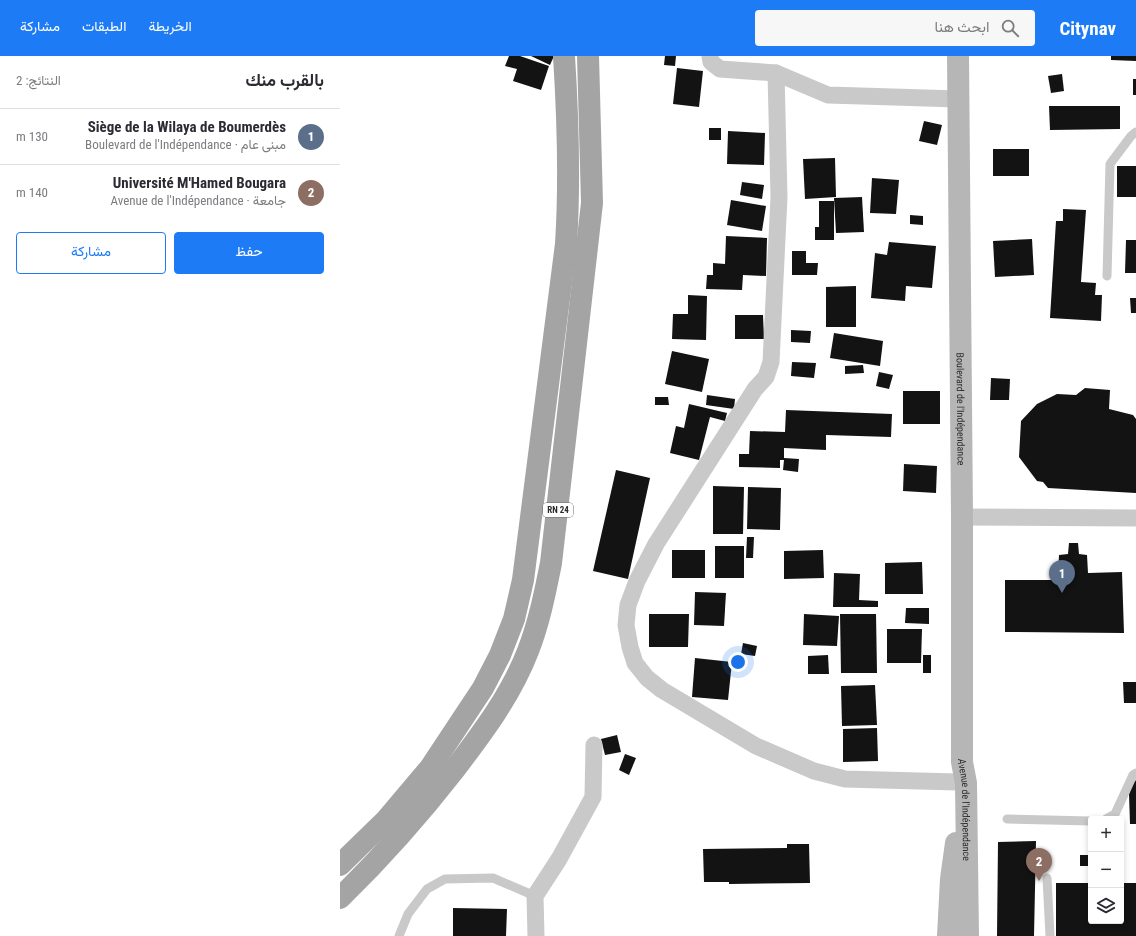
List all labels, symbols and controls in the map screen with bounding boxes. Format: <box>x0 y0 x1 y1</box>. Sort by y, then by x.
search box <box>755 10 1035 46</box>
icon: search <box>999 17 1021 39</box>
text: Citynav <box>1059 17 1116 40</box>
text: مشاركة <box>20 18 60 34</box>
text: الطبقات <box>82 18 126 34</box>
text: الخريطة <box>148 18 192 34</box>
text: ابحث هنا <box>934 18 989 36</box>
text: بالقرب منك <box>245 70 324 90</box>
text: النتائج: 2 <box>16 73 61 88</box>
text: Siège de la Wilaya de Boumerdès <box>88 118 286 136</box>
text: 130 m <box>16 129 48 144</box>
text: 1 <box>308 129 314 144</box>
text: مبنى عام · Boulevard de l'Indépendance <box>85 137 286 152</box>
text: Université M'Hamed Bougara <box>113 174 286 192</box>
text: 140 m <box>16 185 48 200</box>
text: 2 <box>308 185 314 200</box>
text: جامعة · Avenue de l'Indépendance <box>110 193 286 208</box>
button: مشاركة <box>16 232 166 274</box>
button: حفظ <box>174 232 324 274</box>
street label: Boulevard de l'Indépendance <box>955 352 967 466</box>
road number: RN 24 <box>543 503 573 517</box>
pin: 1 <box>1049 560 1075 593</box>
your location <box>728 652 748 672</box>
street label: Avenue de l'Indépendance <box>956 759 972 861</box>
map controls <box>1088 816 1124 924</box>
button: + <box>1088 816 1124 852</box>
pin: 2 <box>1026 848 1052 881</box>
button: − <box>1088 852 1124 888</box>
button: layers <box>1088 888 1124 924</box>

